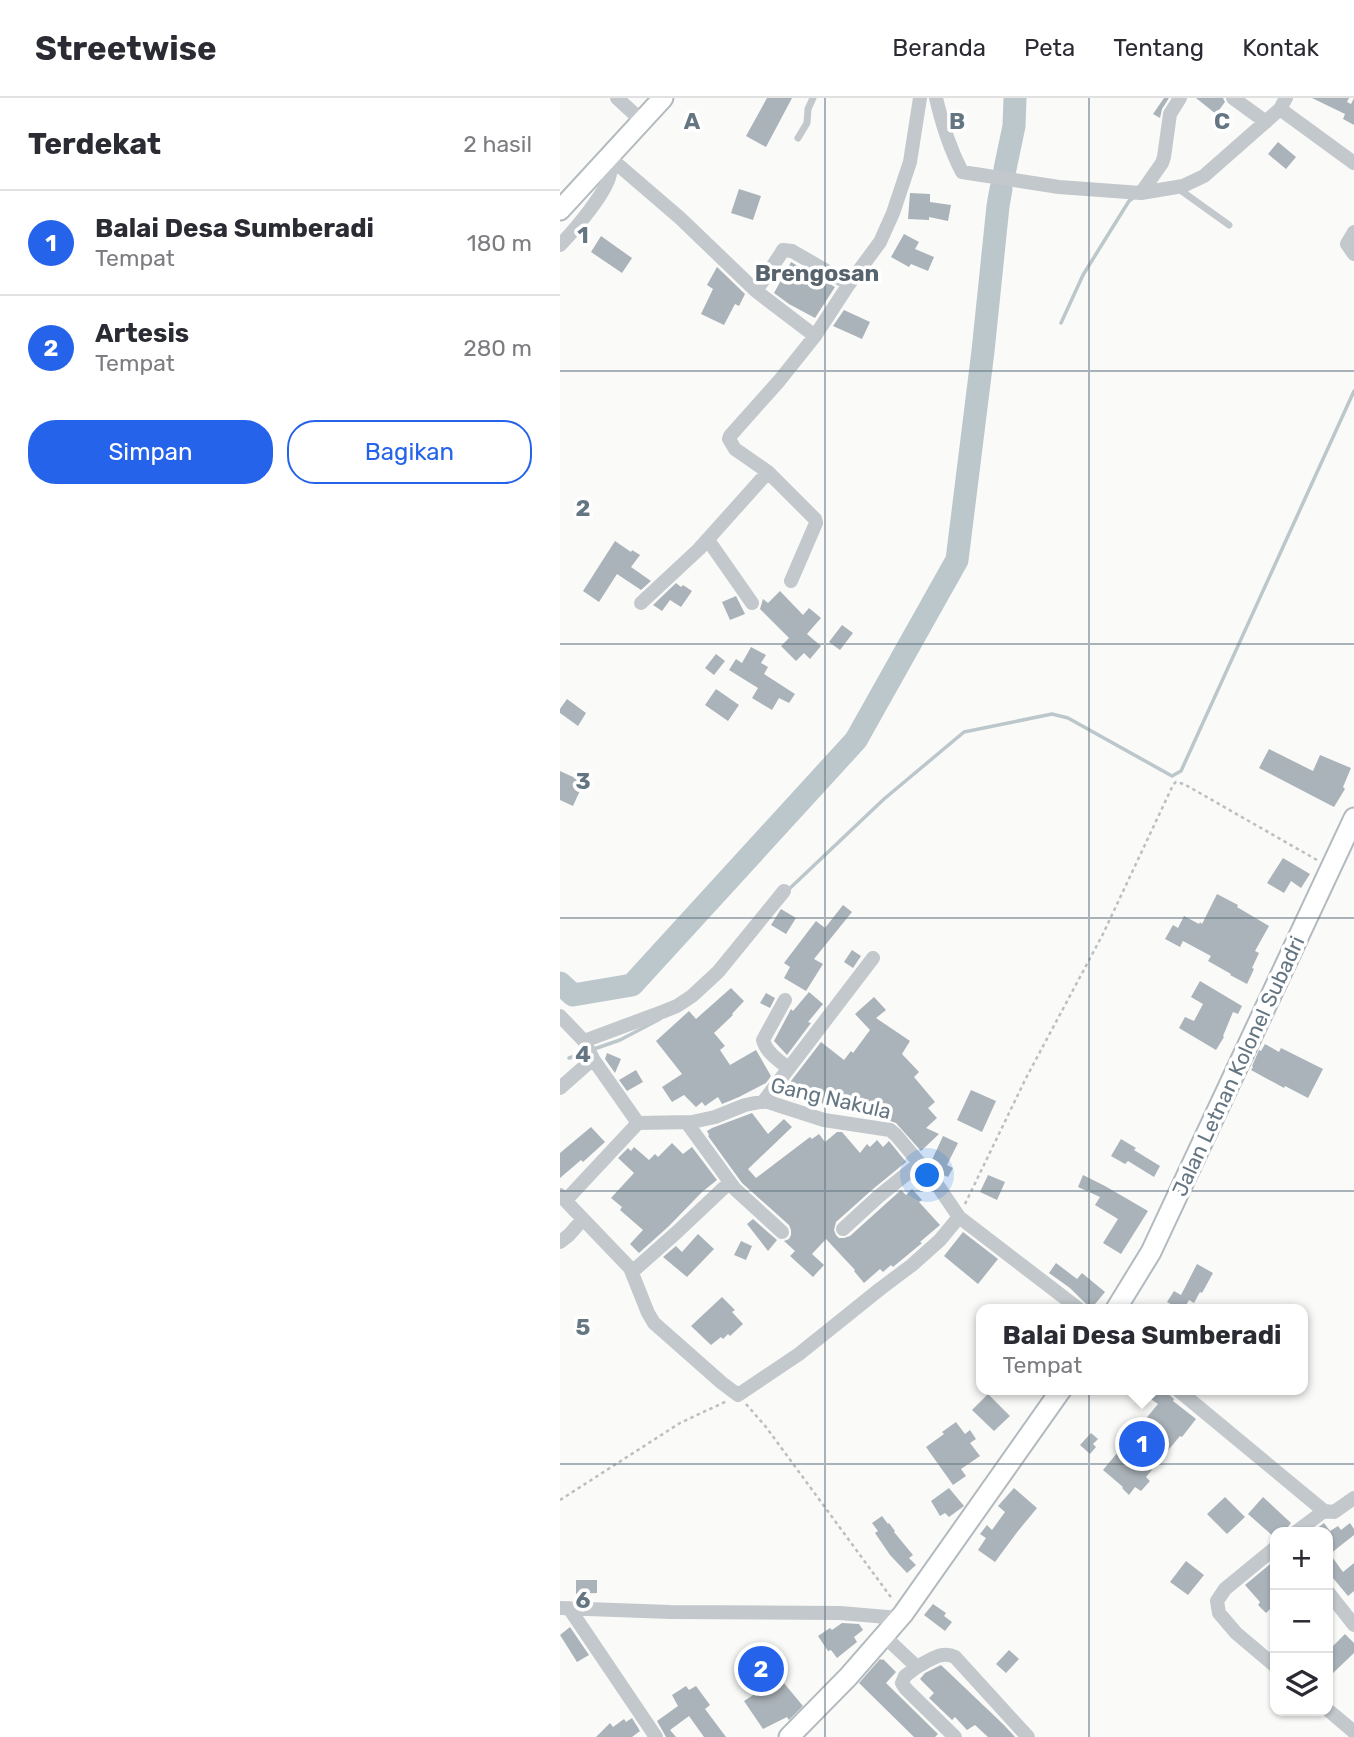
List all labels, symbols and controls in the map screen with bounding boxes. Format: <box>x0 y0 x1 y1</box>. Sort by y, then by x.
text: Streetwise <box>35 29 217 68</box>
text: Beranda <box>892 34 986 62</box>
text: Peta <box>1024 34 1075 62</box>
text: Tentang <box>1113 34 1204 62</box>
text: Kontak <box>1242 34 1319 62</box>
text: A <box>684 107 701 135</box>
text: B <box>949 107 965 135</box>
text: C <box>1214 107 1230 135</box>
text: Terdekat <box>28 126 161 162</box>
text: 2 hasil <box>463 130 532 158</box>
text: Balai Desa Sumberadi <box>95 213 374 244</box>
text: 1 <box>577 221 589 249</box>
text: 1 <box>45 229 57 257</box>
text: 180 m <box>467 229 532 257</box>
text: Tempat <box>95 244 175 272</box>
district label: Brengosan <box>755 259 879 287</box>
text: Artesis <box>95 318 189 349</box>
text: 2 <box>44 334 58 362</box>
text: 280 m <box>463 334 532 362</box>
text: Tempat <box>95 349 175 377</box>
button: Simpan <box>28 420 273 484</box>
button: Bagikan <box>287 420 532 484</box>
text: 2 <box>576 494 590 522</box>
text: 3 <box>575 767 591 795</box>
street label: Jalan Letnan Kolonel Subadri <box>1167 932 1309 1200</box>
text: 4 <box>575 1040 591 1068</box>
street label: Gang Nakula <box>768 1072 894 1124</box>
your location <box>910 1158 944 1192</box>
popup <box>976 1304 1308 1395</box>
text: 5 <box>576 1313 591 1341</box>
text: Balai Desa Sumberadi <box>1002 1320 1282 1351</box>
text: Tempat <box>1002 1351 1082 1379</box>
pin: 1 <box>1119 1418 1165 1470</box>
map controls <box>1270 1527 1333 1716</box>
button: + <box>1270 1527 1333 1590</box>
text: 6 <box>576 1586 591 1614</box>
button: − <box>1270 1590 1333 1653</box>
pin: 2 <box>738 1643 784 1695</box>
button: layers <box>1270 1653 1333 1716</box>

